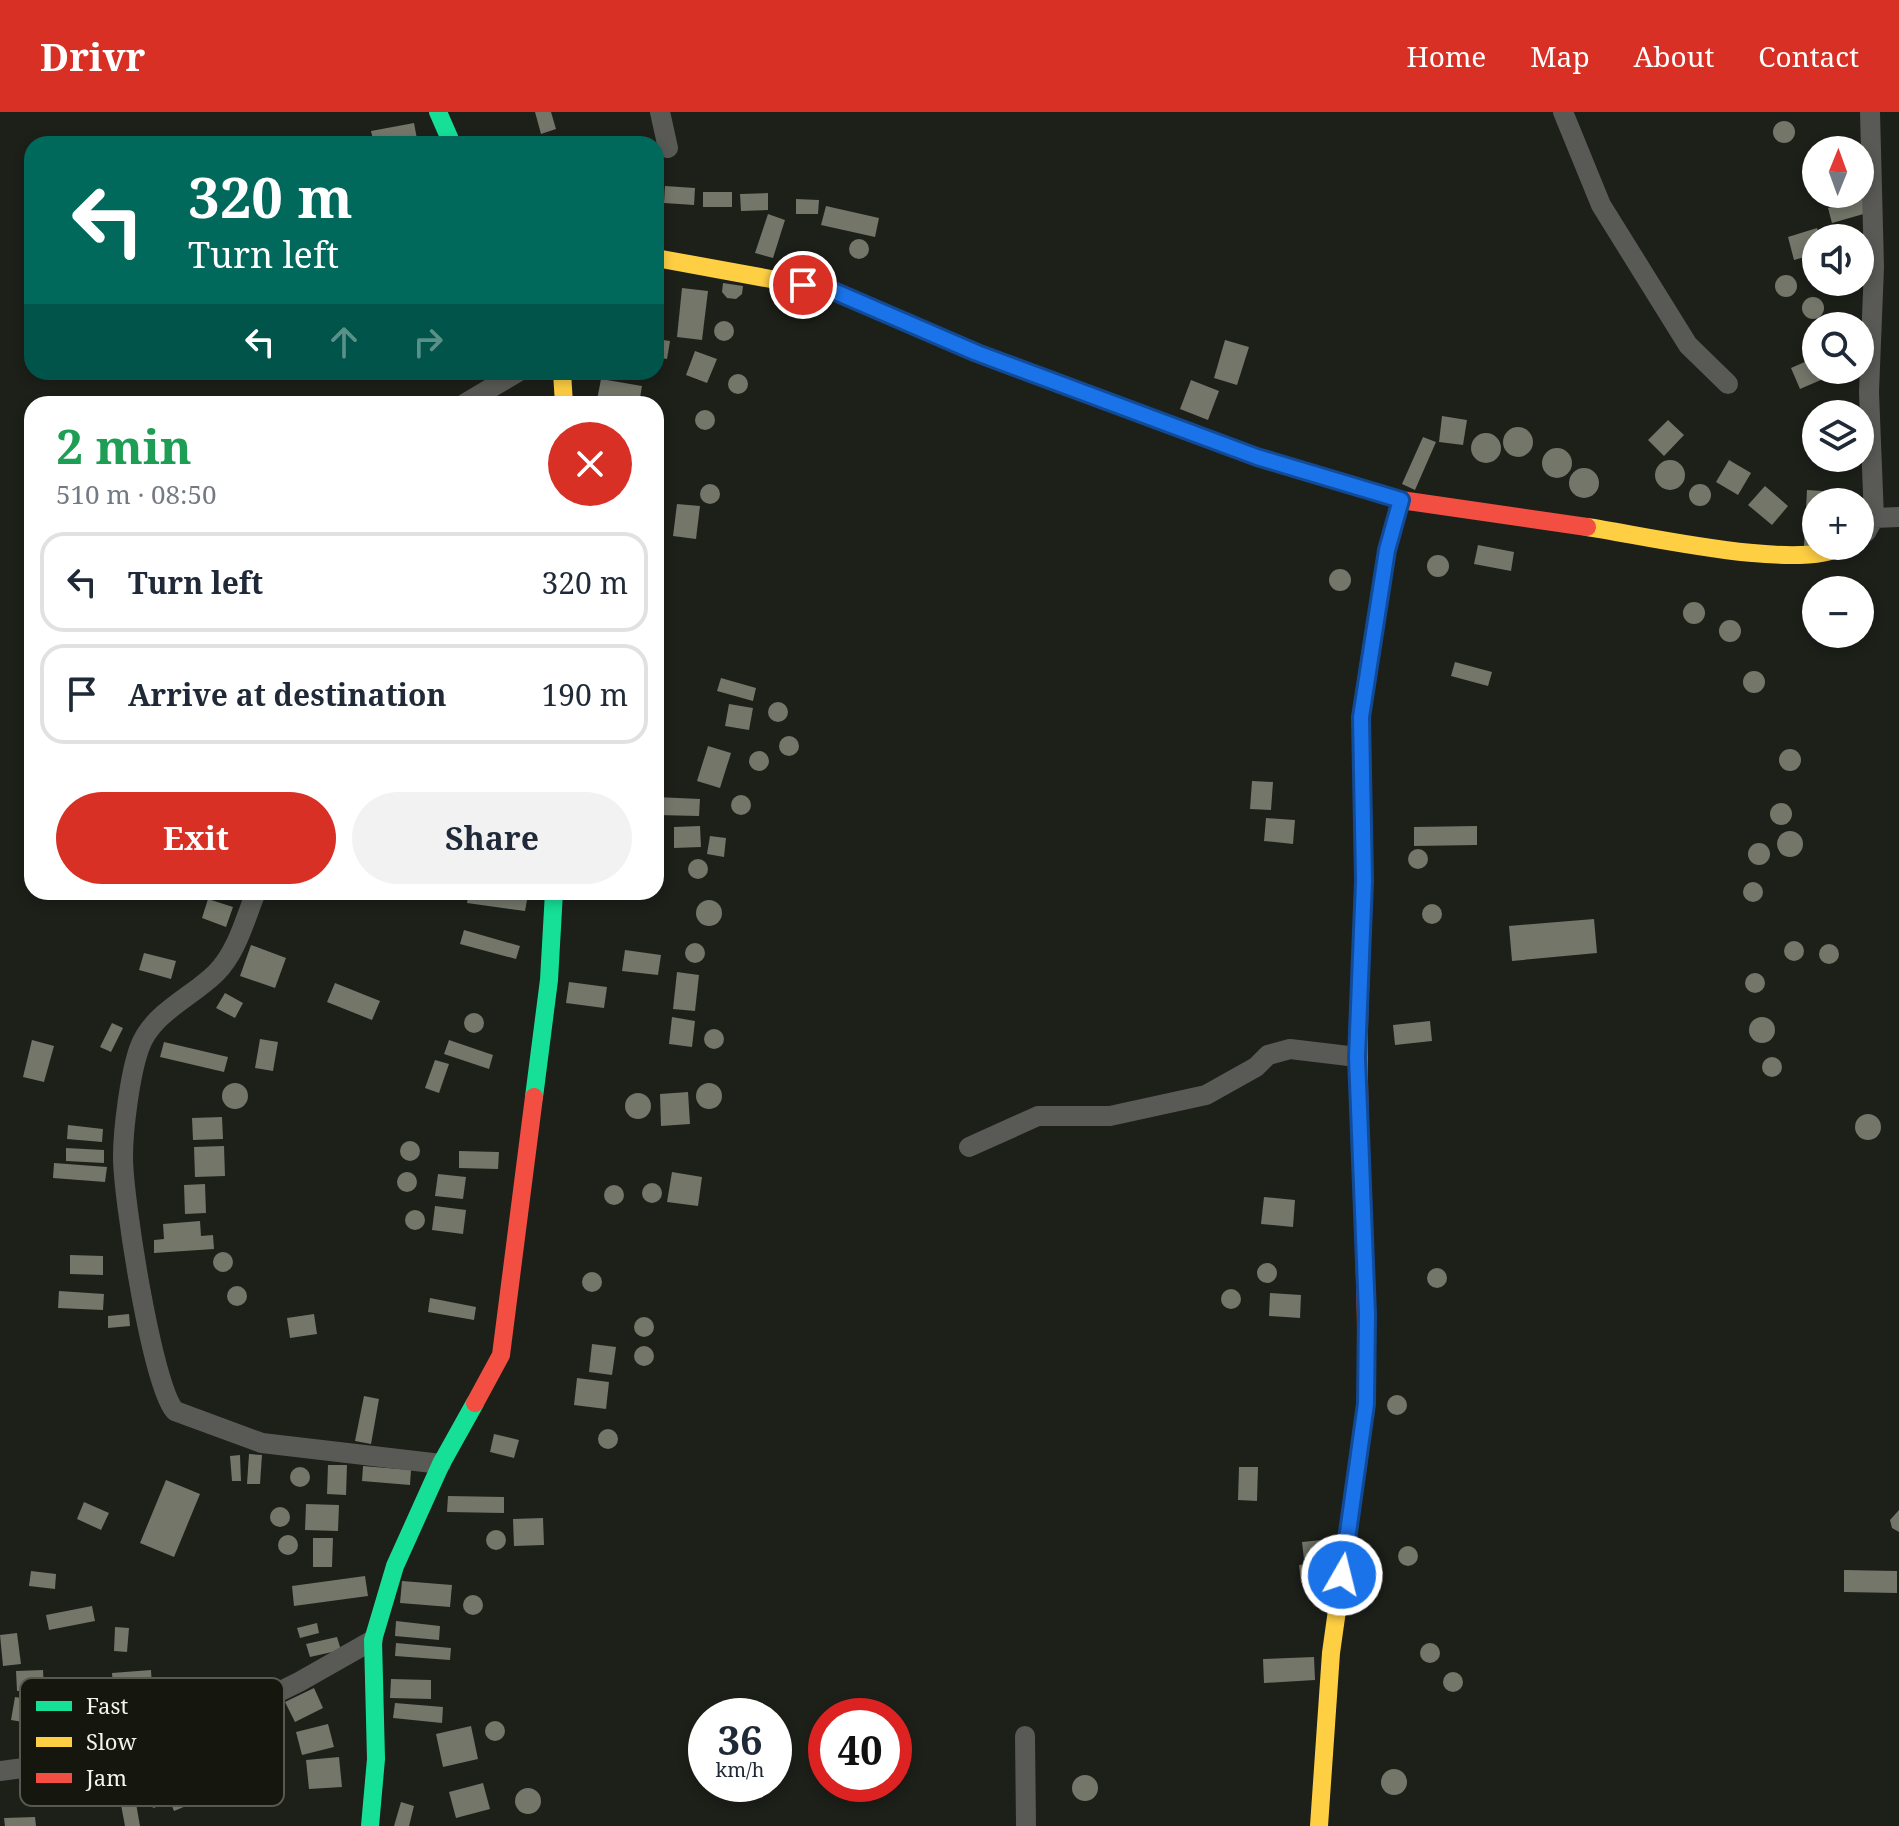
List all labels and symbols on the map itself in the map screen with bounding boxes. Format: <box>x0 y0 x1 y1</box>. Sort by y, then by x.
north arrow <box>1802 136 1874 208</box>
pin <box>769 251 837 319</box>
position arrow <box>1300 1533 1384 1617</box>
legend <box>20 1678 284 1806</box>
text: Fast <box>86 1690 128 1720</box>
speed limit sign: 40 <box>808 1698 912 1802</box>
text: Slow <box>86 1726 136 1756</box>
text: Jam <box>85 1762 127 1792</box>

